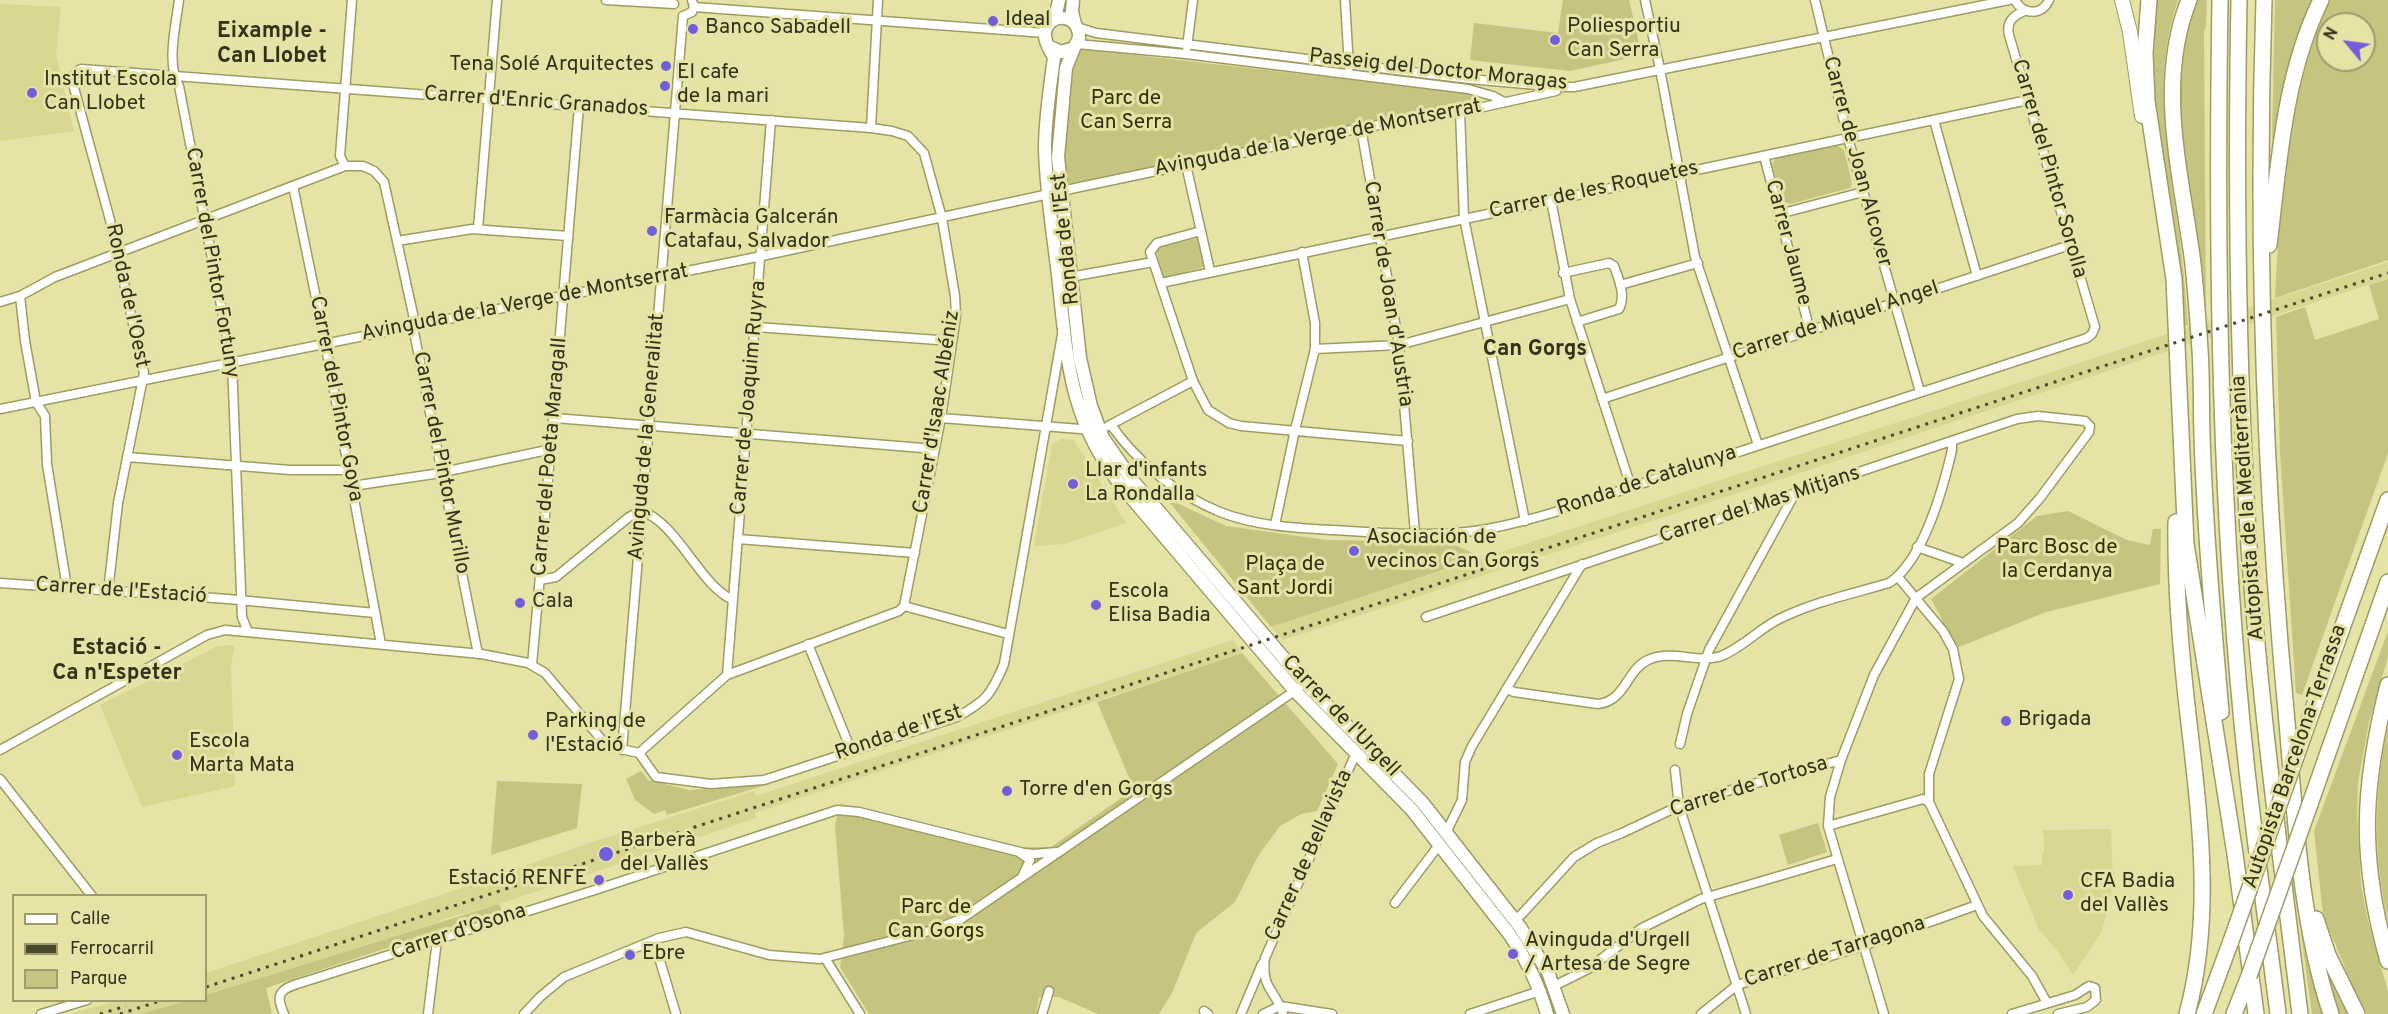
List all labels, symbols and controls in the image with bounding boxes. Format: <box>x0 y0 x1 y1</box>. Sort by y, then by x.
place label: Ideal <box>1005 8 1051 34</box>
north arrow <box>2316 12 2376 72</box>
marker: Ideal <box>986 14 1000 28</box>
place label: Poliesportiu Can Serra <box>1567 15 1681 65</box>
place label: Banco Sabadell <box>705 16 851 42</box>
district label: Eixample - Can Llobet <box>217 20 327 72</box>
marker: Banco Sabadell <box>686 22 700 36</box>
text: N <box>2320 24 2344 44</box>
marker: Poliesportiu Can Serra <box>1548 33 1562 47</box>
street label: Passeig del Doctor Moragas <box>1308 45 1568 97</box>
place label: Tena Solé Arquitectes <box>449 53 654 79</box>
street label: Carrer de Joan Alcover <box>1816 54 1896 270</box>
street label: Carrer del Pintor Sorolla <box>2005 57 2091 281</box>
marker: Tena Solé Arquitectes <box>659 59 673 73</box>
place label: El cafe de la mari <box>677 61 769 111</box>
place label: Institut Escola Can Llobet <box>44 68 177 118</box>
marker: El cafe de la mari <box>658 79 672 93</box>
street label: Carrer d'Enric Granados <box>423 83 649 123</box>
marker: Institut Escola Can Llobet <box>25 86 39 100</box>
park label: Parc de Can Serra <box>1080 87 1172 137</box>
street label: Avinguda de la Verge de Montserrat <box>1152 95 1484 183</box>
street label: Carrer del Pintor Fortuny <box>178 146 244 380</box>
street label: Carrer de les Roquetes <box>1487 156 1701 226</box>
street label: Ronda de l'Est <box>1048 172 1086 306</box>
street label: Carrer Jaume <box>1758 177 1816 309</box>
street label: Carrer de Joan d'Austria <box>1357 179 1417 409</box>
place label: Farmàcia Galcerán Catafau, Salvador <box>664 206 839 256</box>
street label: Ronda de l'Oest <box>98 222 154 370</box>
marker: Farmàcia Galcerán Catafau, Salvador <box>645 224 659 238</box>
street label: Avinguda de la Verge de Montserrat <box>359 260 691 348</box>
street label: Carrer de Miquel Angel <box>1730 277 1942 367</box>
street label: Carrer de Joaquim Ruyra <box>727 280 773 516</box>
street label: Carrer del Pintor Goya <box>303 294 367 504</box>
street label: Carrer d'Isaac Albéniz <box>909 308 967 516</box>
street label: Avinguda de la Generalitat <box>625 312 671 562</box>
street label: Carrer del Poeta Maragall <box>528 337 574 577</box>
district label: Can Gorgs <box>1483 338 1587 364</box>
street label: Carrer del Pintor Murillo <box>406 350 474 576</box>
street label: Autopista de la Mediterrània <box>2227 375 2271 641</box>
street label: Ronda de Catalunya <box>1554 441 1740 523</box>
place label: Llar d'infants La Rondalla <box>1085 459 1207 509</box>
street label: Carrer del Mas Mitjans <box>1657 462 1863 550</box>
marker: Llar d'infants La Rondalla <box>1066 477 1080 491</box>
place label: Asociación de vecinos Can Gorgs <box>1366 526 1540 576</box>
park label: Parc Bosc de la Cerdanya <box>1997 536 2117 586</box>
marker: Asociación de vecinos Can Gorgs <box>1347 544 1361 558</box>
park label: Plaça de Sant Jordi <box>1237 553 1333 603</box>
street label: Carrer de l'Estació <box>34 573 208 611</box>
place label: Escola Elisa Badia <box>1108 580 1211 630</box>
place label: Cala <box>532 590 573 616</box>
marker: Cala <box>513 596 527 610</box>
marker: Escola Elisa Badia <box>1089 598 1103 612</box>
street label: Autopista Barcelona-Terrassa <box>2239 622 2353 892</box>
district label: Estació - Ca n'Espeter <box>52 637 182 688</box>
street label: Carrer de l'Urgell <box>1276 651 1404 783</box>
street label: Ronda de l'Est <box>832 700 966 768</box>
place label: Brigada <box>2018 708 2091 734</box>
place label: Parking de l'Estació <box>545 710 646 760</box>
marker: Brigada <box>1999 714 2013 728</box>
marker: Parking de l'Estació <box>526 728 540 742</box>
place label: Escola Marta Mata <box>189 730 295 780</box>
marker: Escola Marta Mata <box>170 748 184 762</box>
street label: Carrer de Tortosa <box>1667 752 1831 824</box>
street label: Carrer de Bellavista <box>1261 766 1359 946</box>
place label: Torre d'en Gorgs <box>1019 778 1173 804</box>
marker: Torre d'en Gorgs <box>1000 784 1014 798</box>
place label: Barberà del Vallès <box>620 829 709 879</box>
marker: Barberà del Vallès <box>597 845 615 863</box>
place label: Estació RENFE <box>448 867 587 893</box>
place label: CFA Badia del Vallès <box>2080 870 2175 920</box>
marker: Estació RENFE <box>592 873 606 887</box>
marker: CFA Badia del Vallès <box>2061 888 2075 902</box>
legend <box>12 894 207 1002</box>
park label: Parc de Can Gorgs <box>887 896 985 946</box>
street label: Carrer d'Osona <box>388 899 530 967</box>
text: Calle <box>70 908 110 931</box>
street label: Carrer de Tarragona <box>1741 912 1929 994</box>
place label: Avinguda d'Urgell / Artesa de Segre <box>1525 929 1690 979</box>
text: Ferrocarril <box>70 938 154 961</box>
place label: Ebre <box>642 942 685 968</box>
marker: Avinguda d'Urgell / Artesa de Segre <box>1506 947 1520 961</box>
marker: Ebre <box>623 948 637 962</box>
text: Parque <box>70 968 127 991</box>

